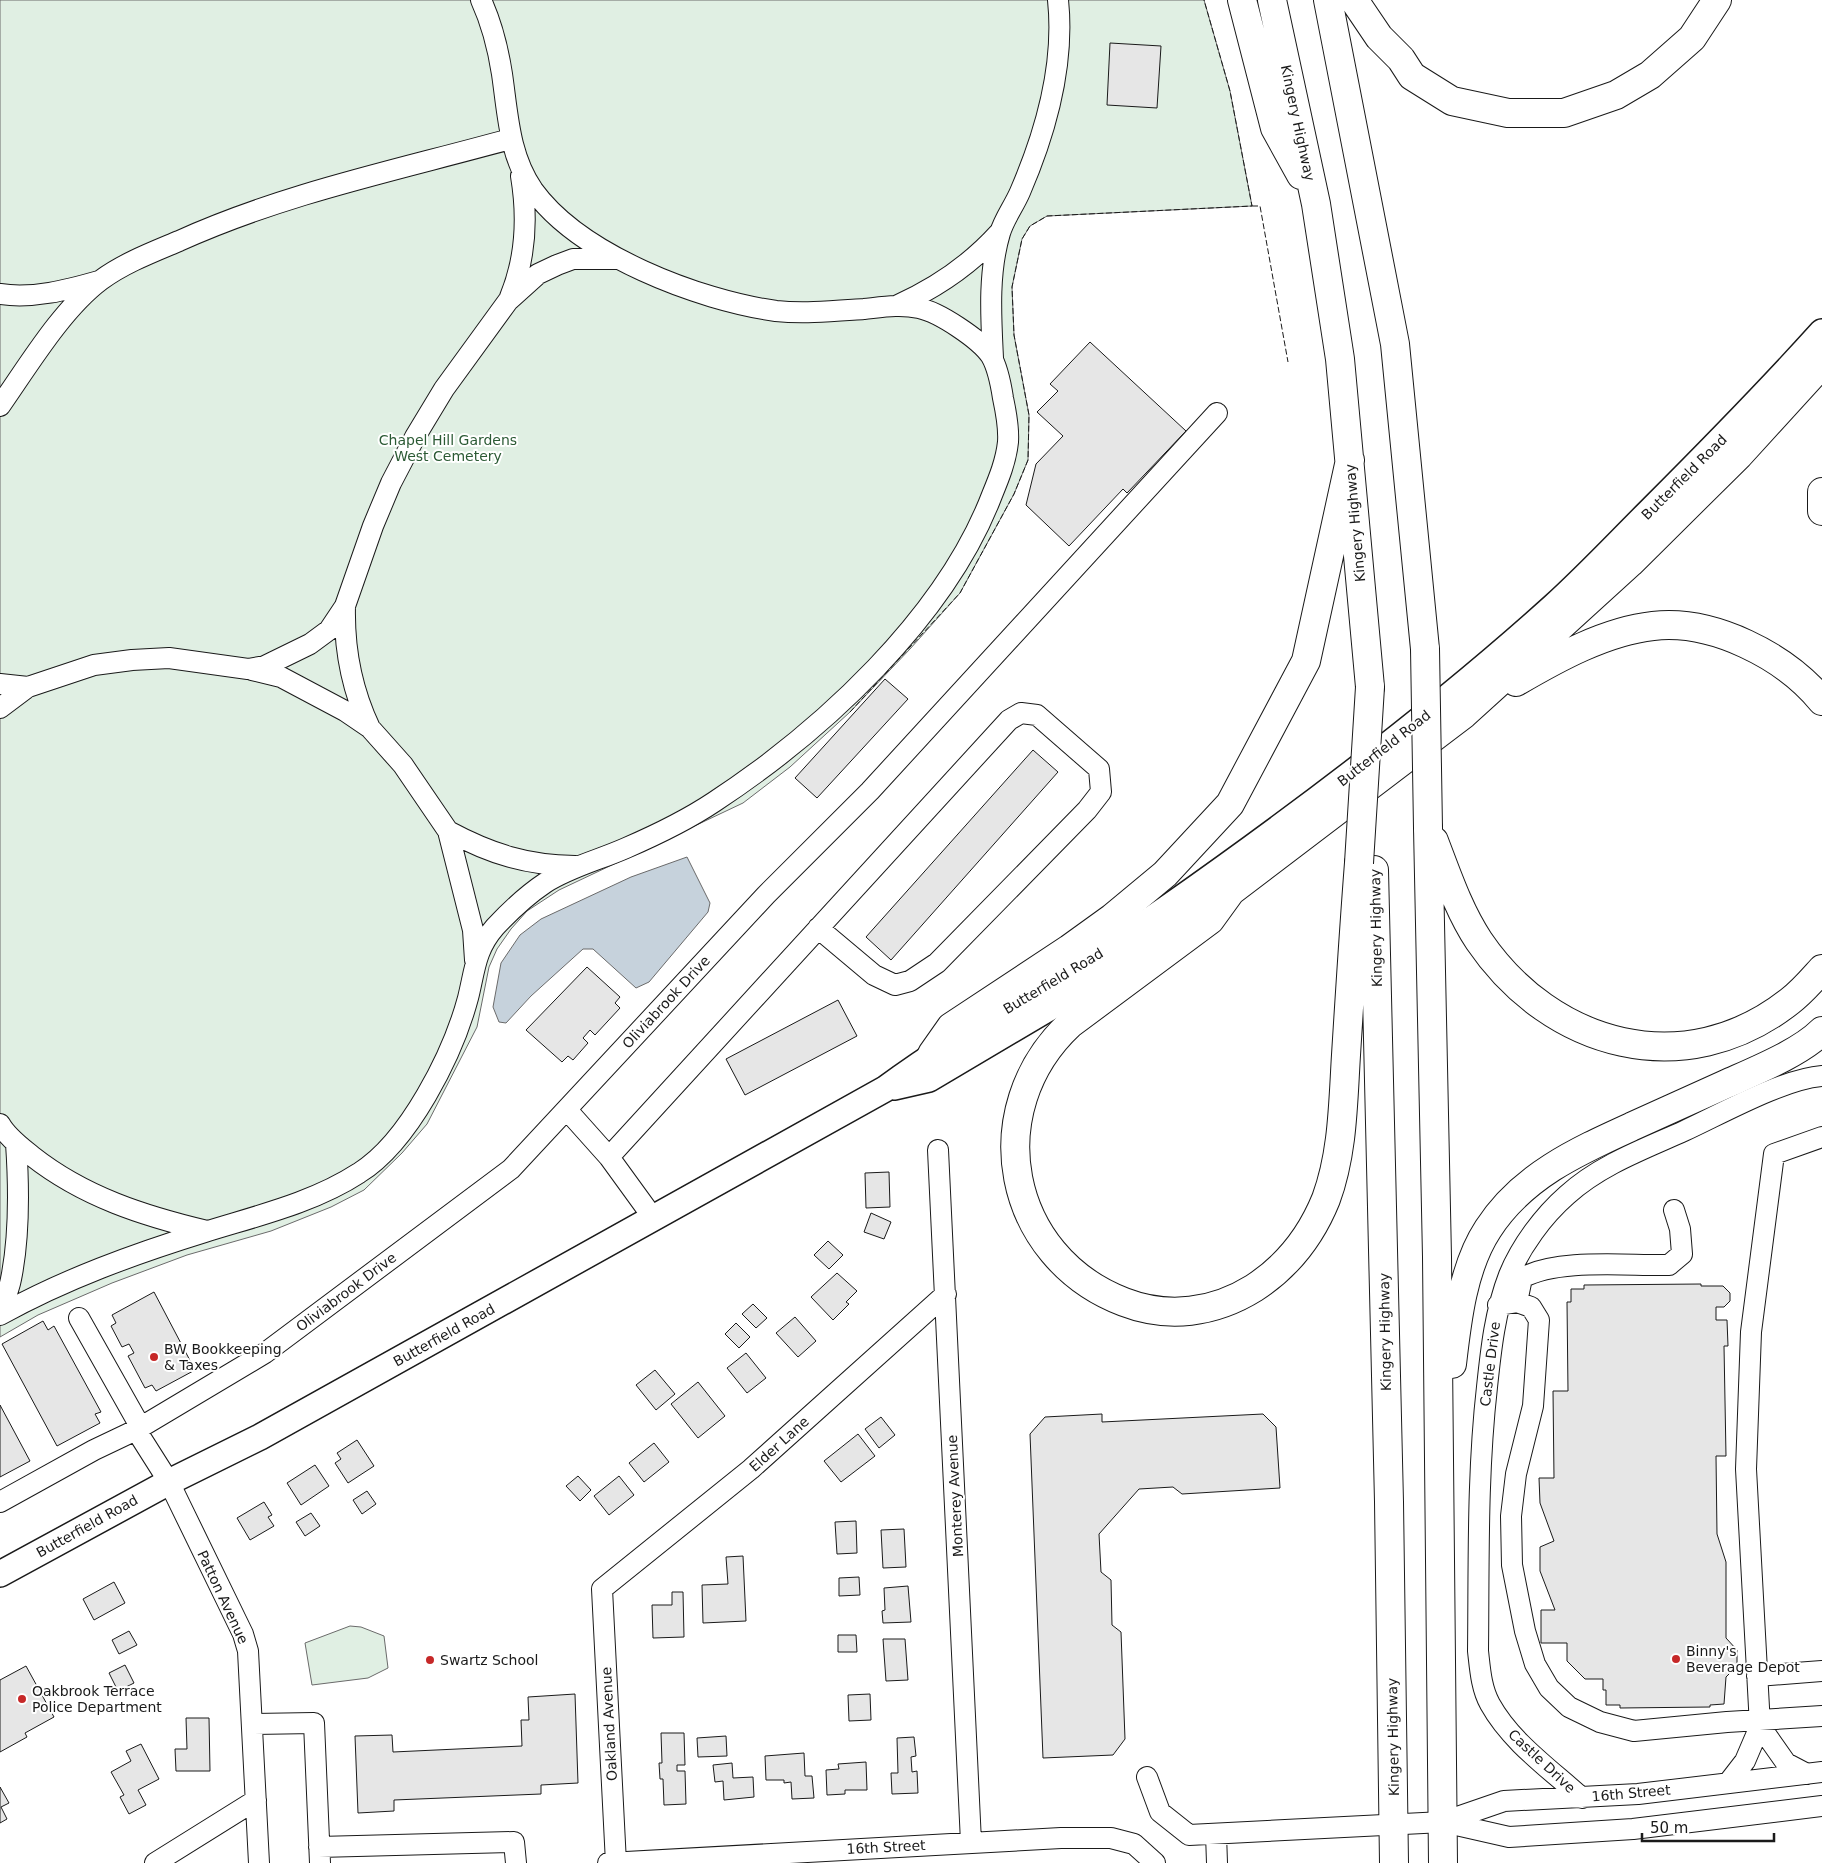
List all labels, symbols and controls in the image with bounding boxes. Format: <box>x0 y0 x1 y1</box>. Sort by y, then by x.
street label: Kingery Highway <box>1278 63 1318 183</box>
street label: Butterfield Road <box>1638 431 1730 523</box>
park label: Chapel Hill Gardens West Cemetery <box>379 432 517 464</box>
street label: Kingery Highway <box>1342 463 1368 583</box>
street label: Butterfield Road <box>1334 707 1434 789</box>
street label: Kingery Highway <box>1367 869 1385 987</box>
street label: Butterfield Road <box>1000 945 1106 1017</box>
street label: Oliviabrook Drive <box>619 952 713 1052</box>
street label: Oliviabrook Drive <box>293 1249 399 1335</box>
street label: Kingery Highway <box>1376 1273 1394 1391</box>
street label: Butterfield Road <box>390 1300 498 1370</box>
street label: Castle Drive <box>1477 1321 1503 1407</box>
place label: BW Bookkeeping & Taxes <box>164 1341 282 1373</box>
marker: BW Bookkeeping & Taxes <box>148 1351 160 1363</box>
street label: Elder Lane <box>746 1413 812 1475</box>
street label: Monterey Avenue <box>944 1434 966 1558</box>
street label: Butterfield Road <box>33 1491 141 1561</box>
street label: Patton Avenue <box>194 1548 252 1646</box>
place label: Binny's Beverage Depot <box>1686 1643 1800 1675</box>
place label: Swartz School <box>440 1652 538 1668</box>
marker: Binny's Beverage Depot <box>1670 1653 1682 1665</box>
marker: Swartz School <box>424 1654 436 1666</box>
street label: Oakland Avenue <box>598 1666 620 1782</box>
street label: Kingery Highway <box>1384 1678 1402 1796</box>
place label: Oakbrook Terrace Police Department <box>32 1683 162 1715</box>
marker: Oakbrook Terrace Police Department <box>16 1693 28 1705</box>
street label: Castle Drive <box>1505 1726 1579 1796</box>
street label: 16th Street <box>1591 1782 1672 1804</box>
scale bar <box>1642 1810 1774 1842</box>
text: 50 m <box>1650 1819 1688 1837</box>
street label: 16th Street <box>846 1837 926 1857</box>

